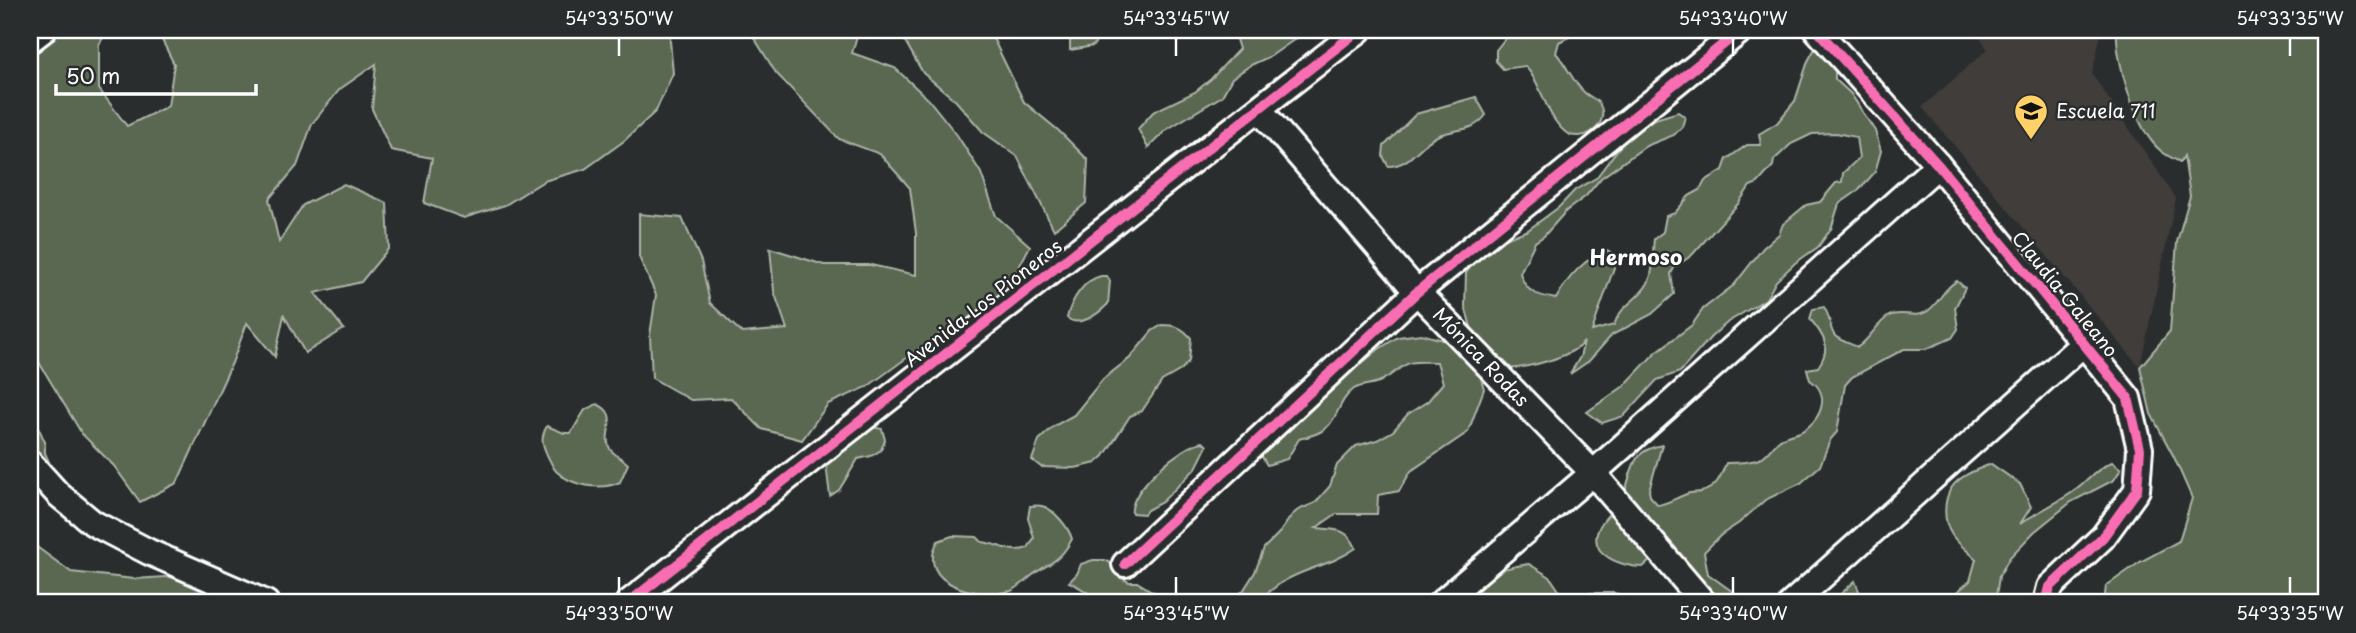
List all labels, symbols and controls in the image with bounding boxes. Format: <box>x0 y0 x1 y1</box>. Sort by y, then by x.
text: 54°33'50"W <box>565 4 674 31</box>
text: 54°33'45"W <box>1122 4 1230 31</box>
text: 54°33'40"W <box>1678 4 1788 31</box>
text: 54°33'35"W <box>2236 4 2344 31</box>
scale bar <box>56 52 256 96</box>
text: 50 m <box>66 59 120 91</box>
school or university icon: Escuela 711 <box>2012 92 2050 141</box>
place label: Escuela 711 <box>2056 96 2155 124</box>
street label: Claudia Galeano <box>2006 224 2125 362</box>
street label: Avenida Los Pioneros <box>898 232 1067 373</box>
district label: Hermoso <box>1590 240 1682 272</box>
street label: Mónica Rodas <box>1427 301 1536 412</box>
text: 54°33'50"W <box>565 599 674 626</box>
text: 54°33'45"W <box>1122 599 1230 626</box>
text: 54°33'40"W <box>1678 599 1788 626</box>
text: 54°33'35"W <box>2236 599 2344 626</box>

